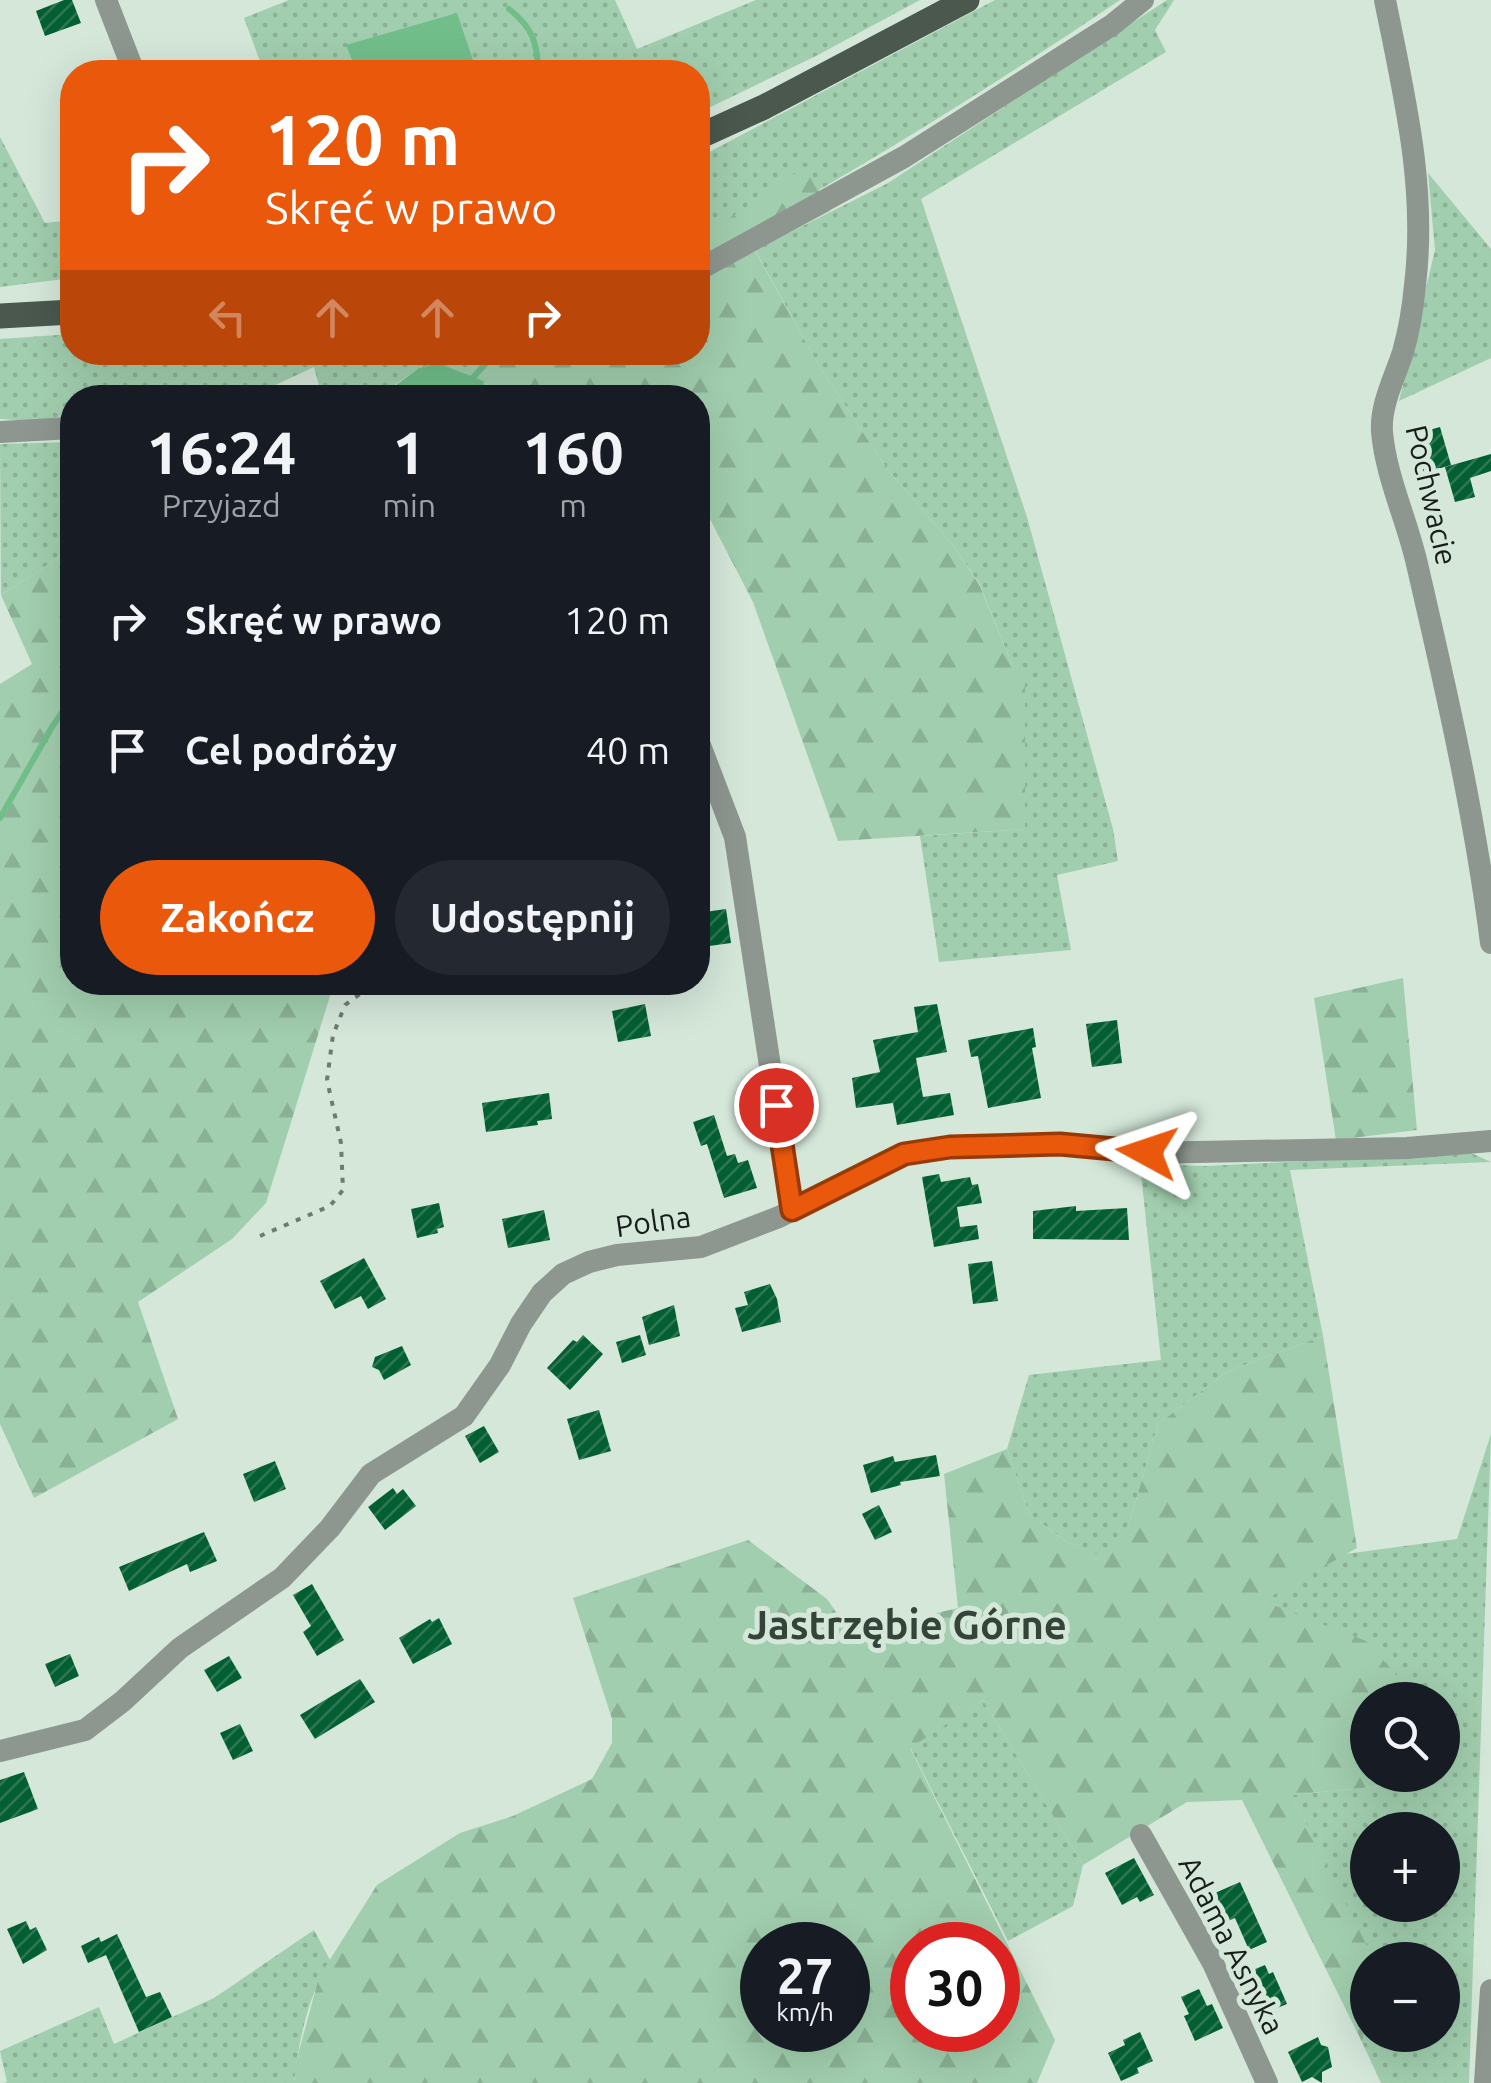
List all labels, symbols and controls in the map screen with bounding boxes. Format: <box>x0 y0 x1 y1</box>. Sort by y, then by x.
icon: right <box>100 100 230 230</box>
text: 120 m <box>265 100 460 178</box>
text: Skręć w prawo <box>265 182 557 233</box>
icon: left <box>200 290 255 345</box>
icon: ahead <box>305 290 360 345</box>
icon: ahead <box>410 290 465 345</box>
icon: right <box>515 290 570 345</box>
text: 16:24 <box>146 418 296 485</box>
text: 1 <box>392 418 426 485</box>
text: 160 <box>522 418 624 485</box>
street label: Pochwacie <box>1399 422 1465 568</box>
text: Przyjazd <box>162 487 281 523</box>
text: min <box>382 487 436 523</box>
text: m <box>559 487 587 523</box>
icon: right <box>100 593 155 648</box>
text: Skręć w prawo <box>185 599 442 641</box>
text: 120 m <box>564 599 670 641</box>
icon: arrive <box>100 723 155 778</box>
text: Cel podróży <box>185 729 397 771</box>
text: 40 m <box>586 729 670 771</box>
button: Zakończ <box>100 860 375 975</box>
button: Udostępnij <box>395 860 670 975</box>
pin <box>734 1063 819 1148</box>
icon: arrive <box>749 1078 804 1133</box>
position arrow <box>1095 1100 1199 1204</box>
street label: Polna <box>613 1199 693 1243</box>
district label: Jastrzębie Górne <box>747 1602 1067 1648</box>
map controls <box>1350 1682 1460 2052</box>
button: search <box>1350 1682 1460 1792</box>
button: + <box>1350 1812 1460 1922</box>
street label: Adama Asnyka <box>1172 1850 1292 2040</box>
speed limit sign: 30 <box>890 1922 1020 2052</box>
button: − <box>1350 1942 1460 2052</box>
text: 27 <box>777 1947 833 2003</box>
text: km/h <box>776 1998 834 2026</box>

